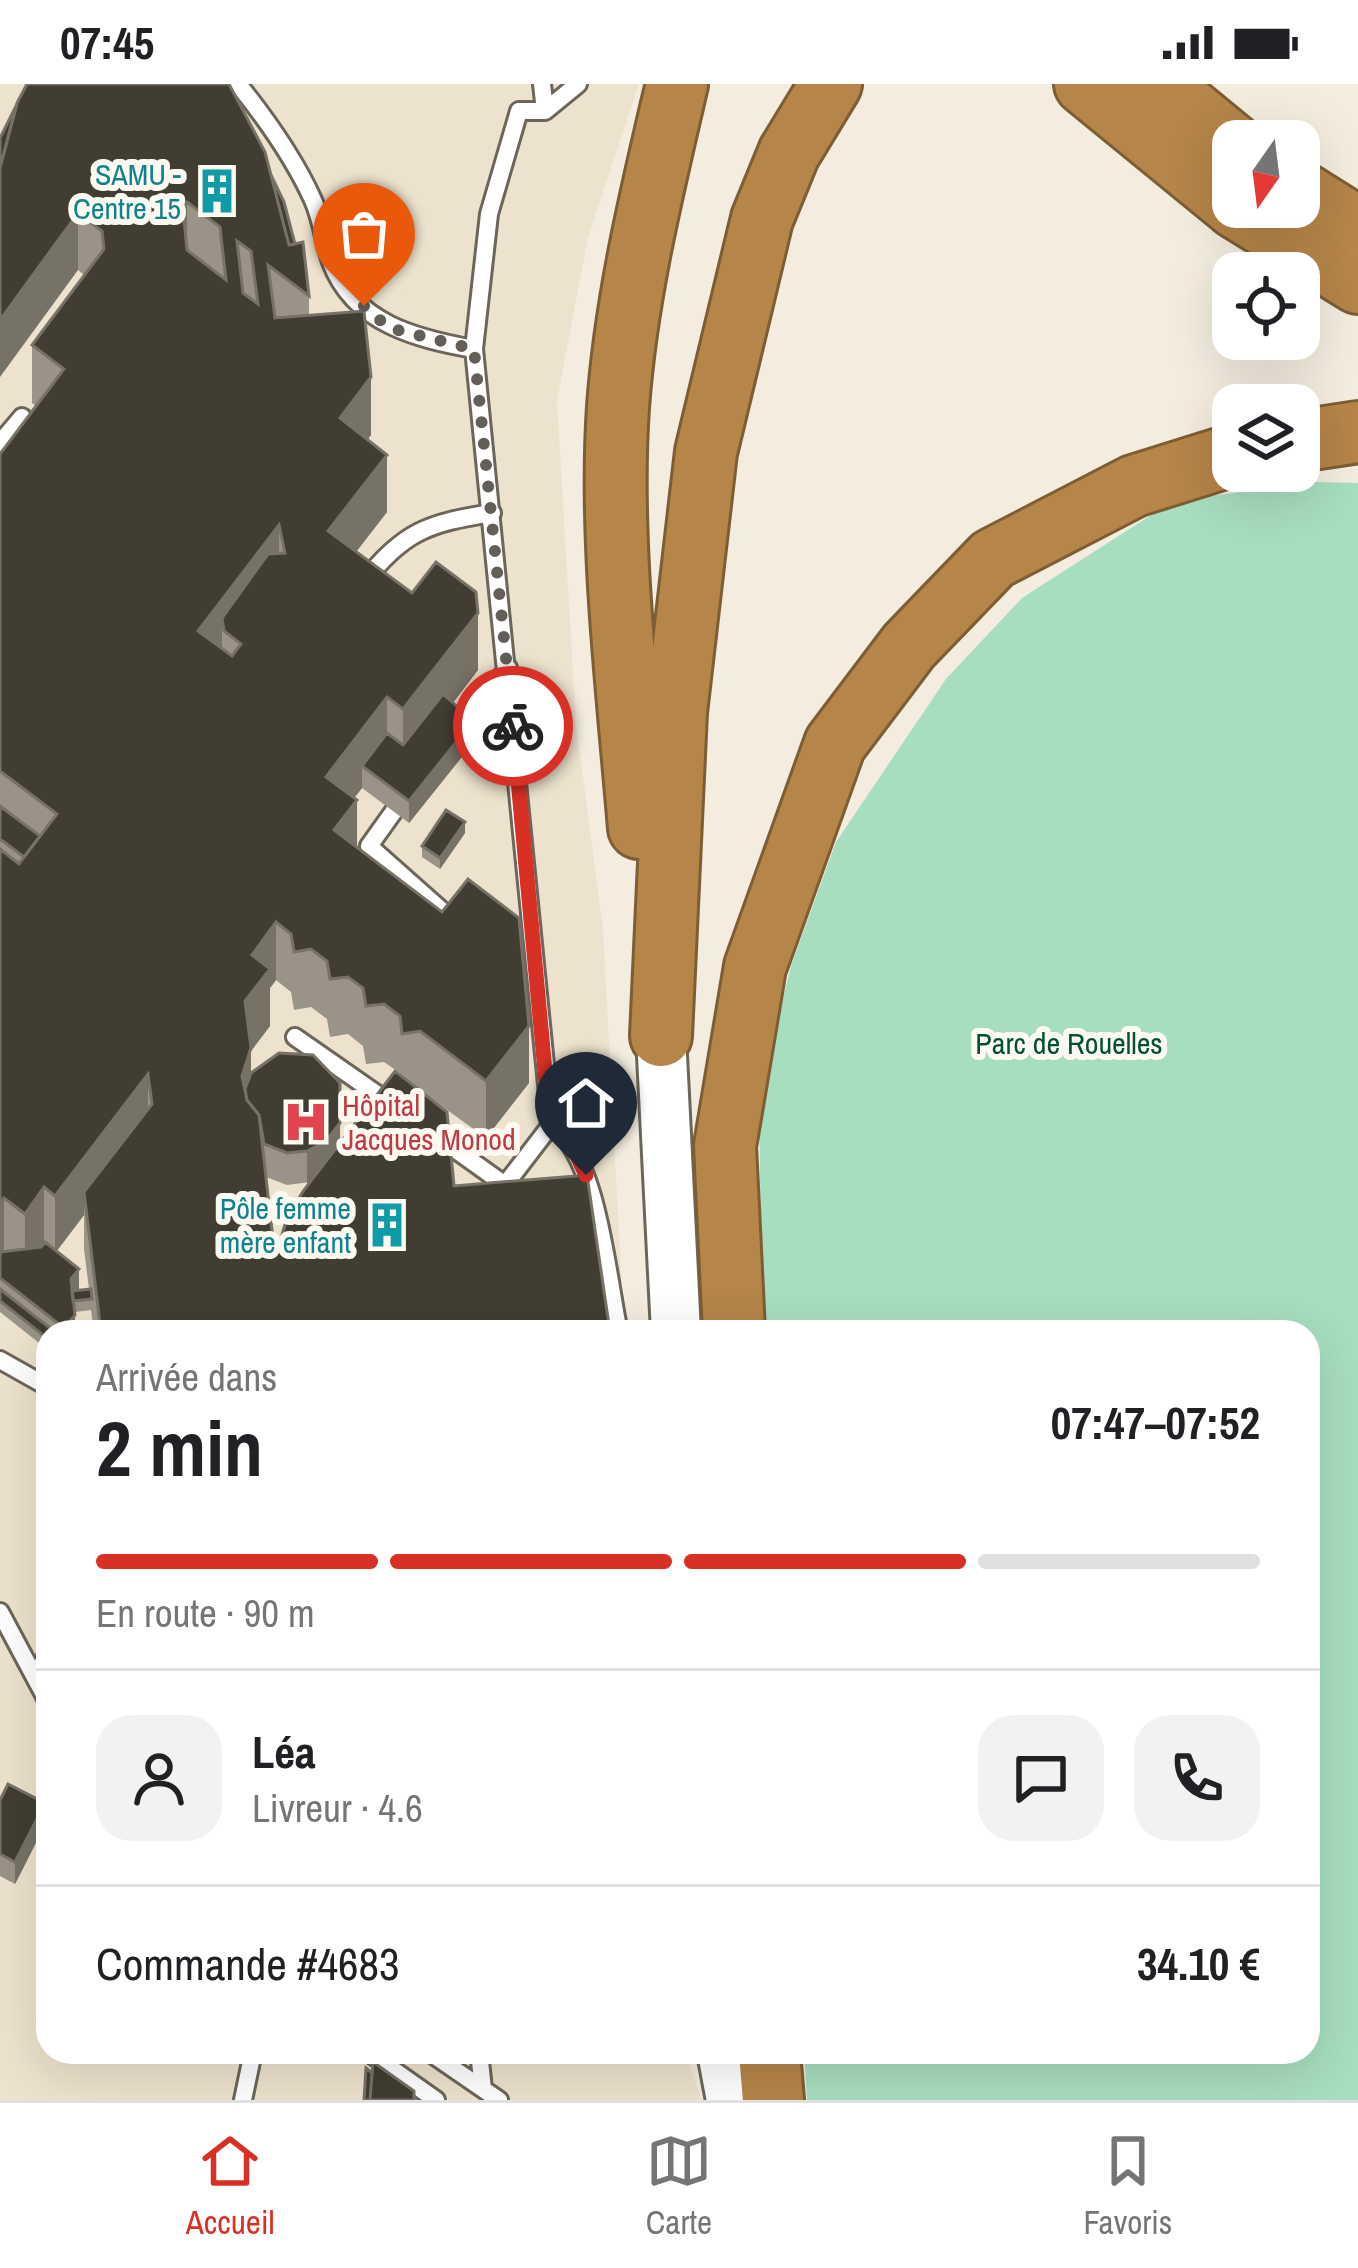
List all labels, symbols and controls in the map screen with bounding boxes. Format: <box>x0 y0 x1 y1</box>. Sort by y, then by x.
text: 07:45 <box>60 12 154 73</box>
north arrow <box>1212 120 1320 228</box>
map controls <box>1212 120 1320 492</box>
place label: SAMU - Centre 15 <box>73 154 181 228</box>
building icon: SAMU - Centre 15 <box>192 166 242 216</box>
pin <box>313 183 415 306</box>
icon: bag <box>331 201 397 267</box>
button: locate <box>1212 252 1320 360</box>
button: layers <box>1212 384 1320 492</box>
courier <box>453 666 573 786</box>
icon: bike <box>480 693 546 759</box>
park label: Parc de Rouelles <box>975 1023 1163 1063</box>
pin <box>535 1052 637 1175</box>
icon: home <box>553 1070 619 1136</box>
place label: Hôpital Jacques Monod <box>342 1085 516 1159</box>
hospital icon: Hôpital Jacques Monod <box>281 1097 331 1147</box>
place label: Pôle femme mère enfant <box>220 1188 351 1262</box>
building icon: Pôle femme mère enfant <box>362 1200 412 1250</box>
text: Arrivée dans <box>96 1351 277 1403</box>
text: 07:47–07:52 <box>1051 1392 1260 1453</box>
text: 2 min <box>96 1395 263 1500</box>
text: En route · 90 m <box>96 1587 315 1639</box>
button: person <box>96 1715 222 1841</box>
button: chat <box>978 1715 1104 1841</box>
button: phone <box>1134 1715 1260 1841</box>
text: Léa <box>252 1721 316 1782</box>
text: Livreur · 4.6 <box>252 1782 423 1834</box>
text: Commande #4683 <box>96 1933 400 1994</box>
text: 34.10 € <box>1137 1933 1260 1994</box>
tab: Accueil <box>186 2128 274 2244</box>
tab: Carte <box>646 2128 712 2244</box>
tab: Favoris <box>1083 2128 1172 2244</box>

